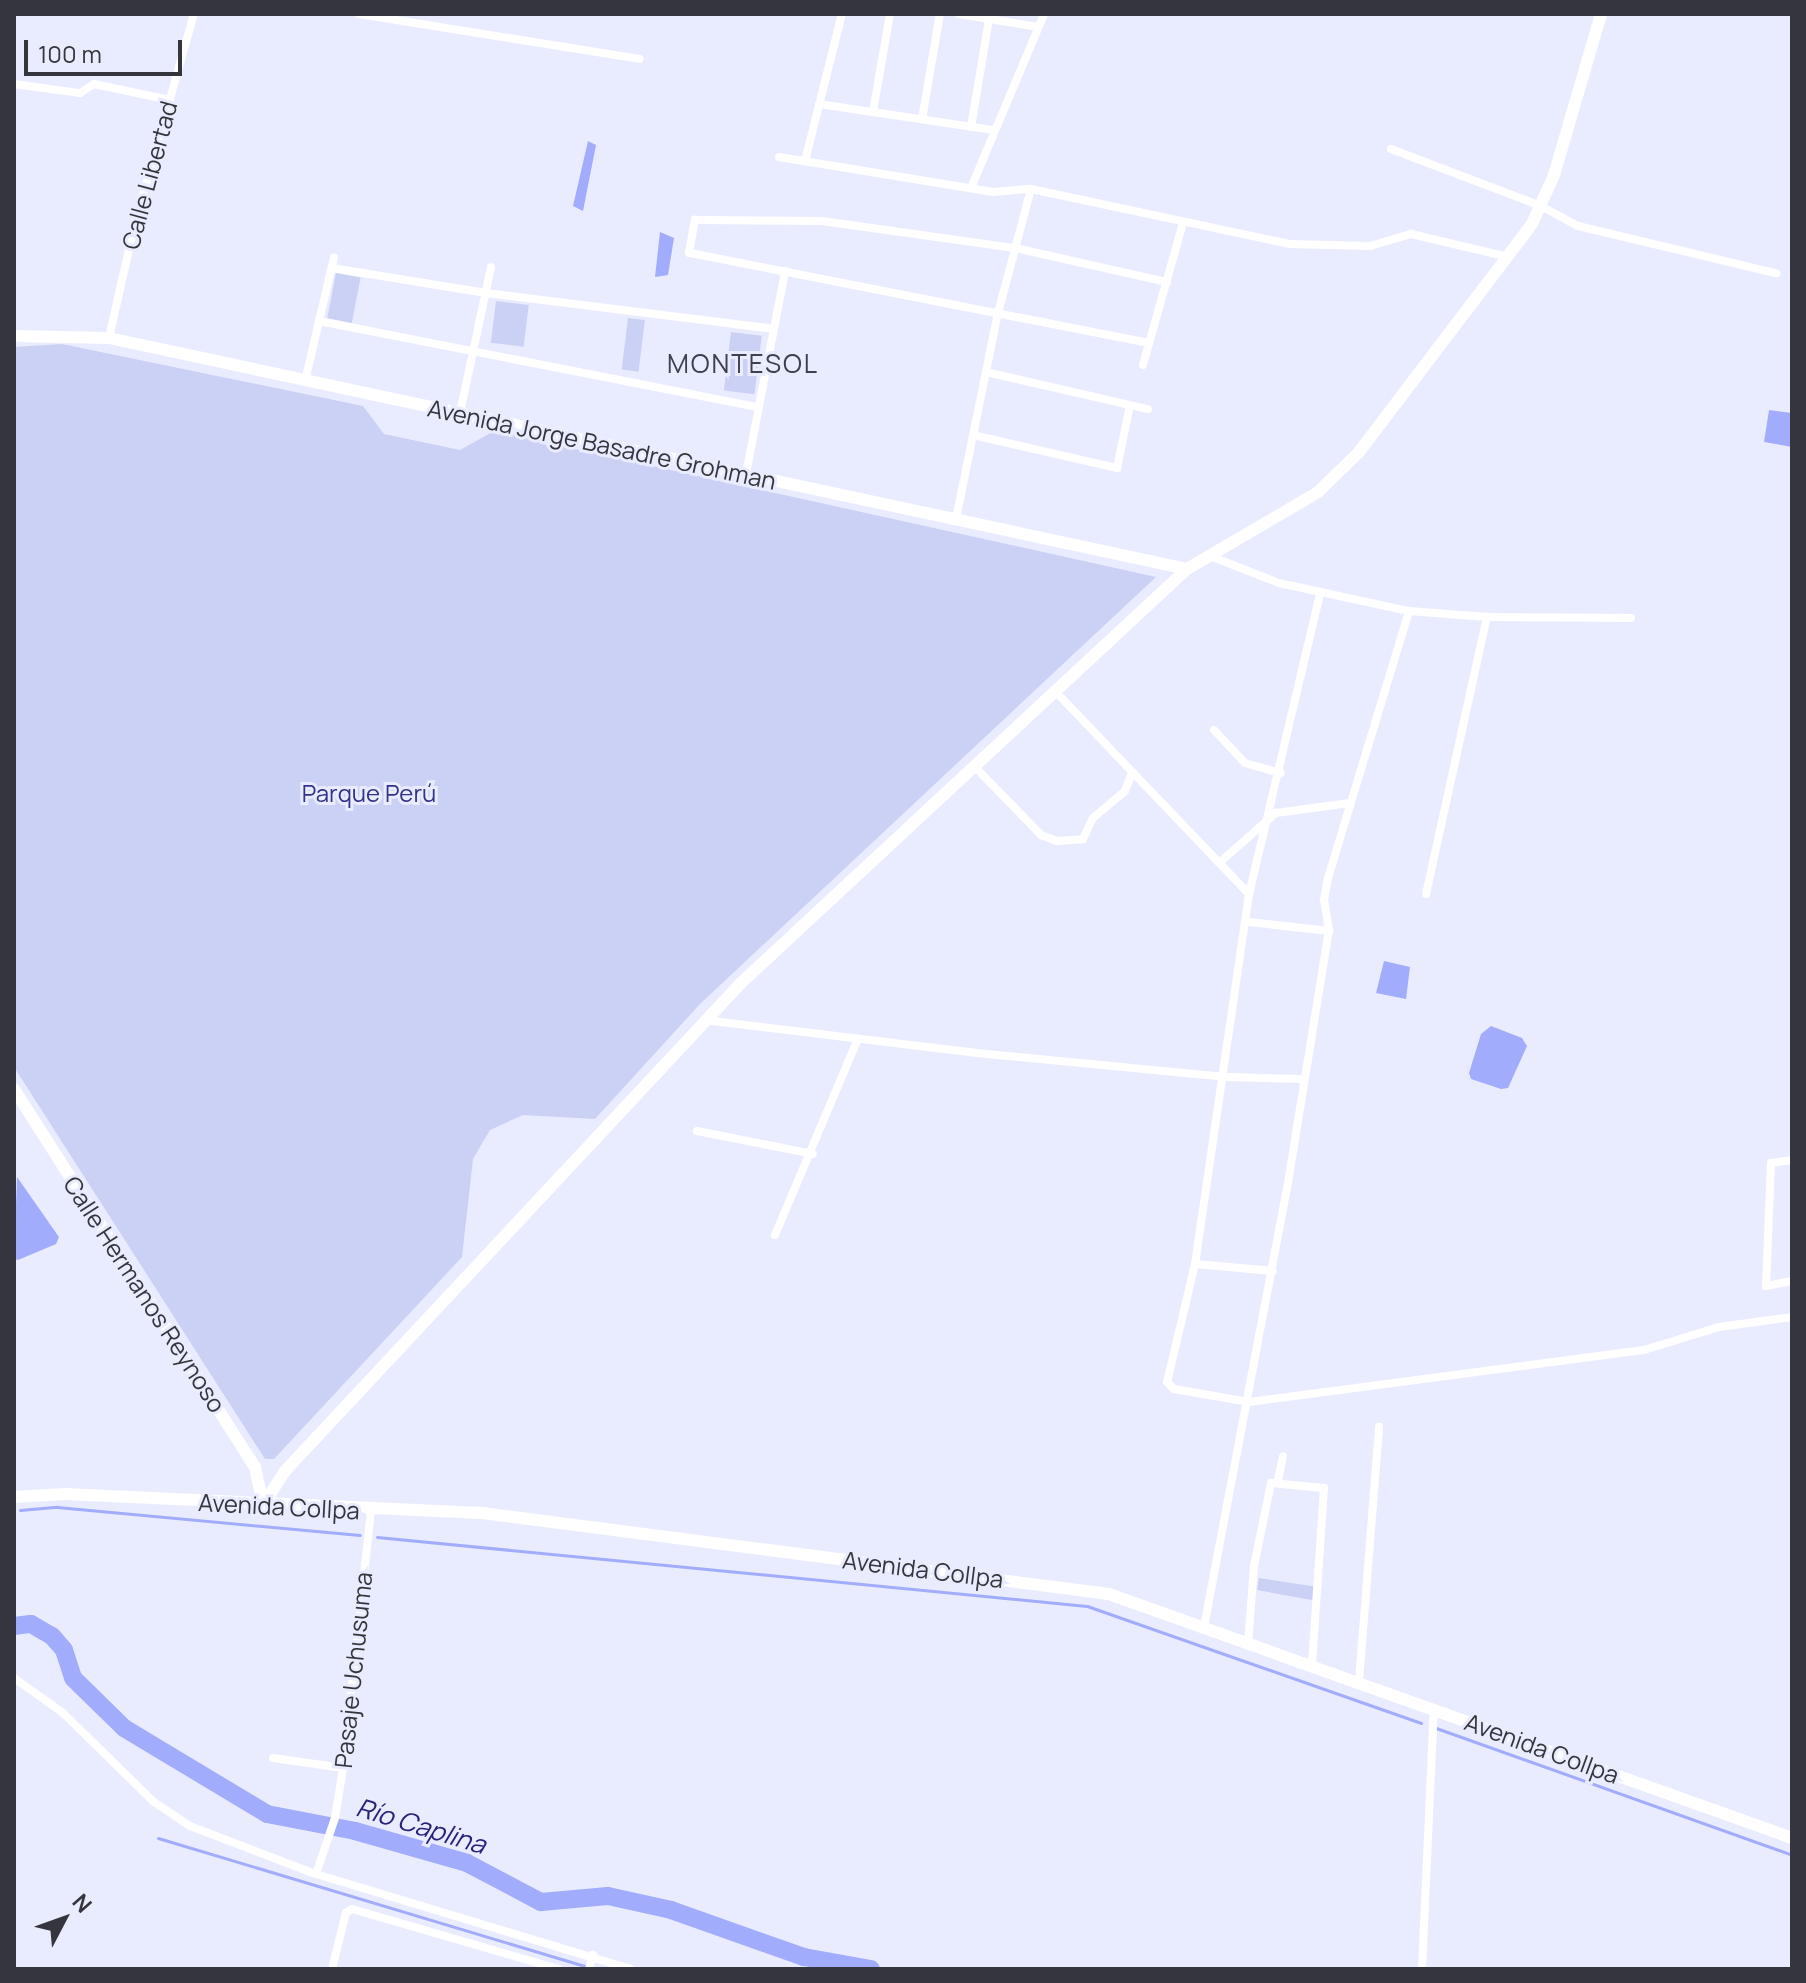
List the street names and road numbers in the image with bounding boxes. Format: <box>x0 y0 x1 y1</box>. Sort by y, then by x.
street label: Calle Libertad <box>115 98 183 252</box>
street label: Avenida Jorge Basadre Grohman <box>425 393 779 495</box>
street label: Calle Hermanos Reynoso <box>58 1171 232 1417</box>
street label: Avenida Collpa <box>197 1487 361 1525</box>
street label: Avenida Collpa <box>841 1545 1005 1593</box>
street label: Pasaje Uchusuma <box>328 1570 378 1770</box>
street label: Avenida Collpa <box>1461 1707 1623 1789</box>

